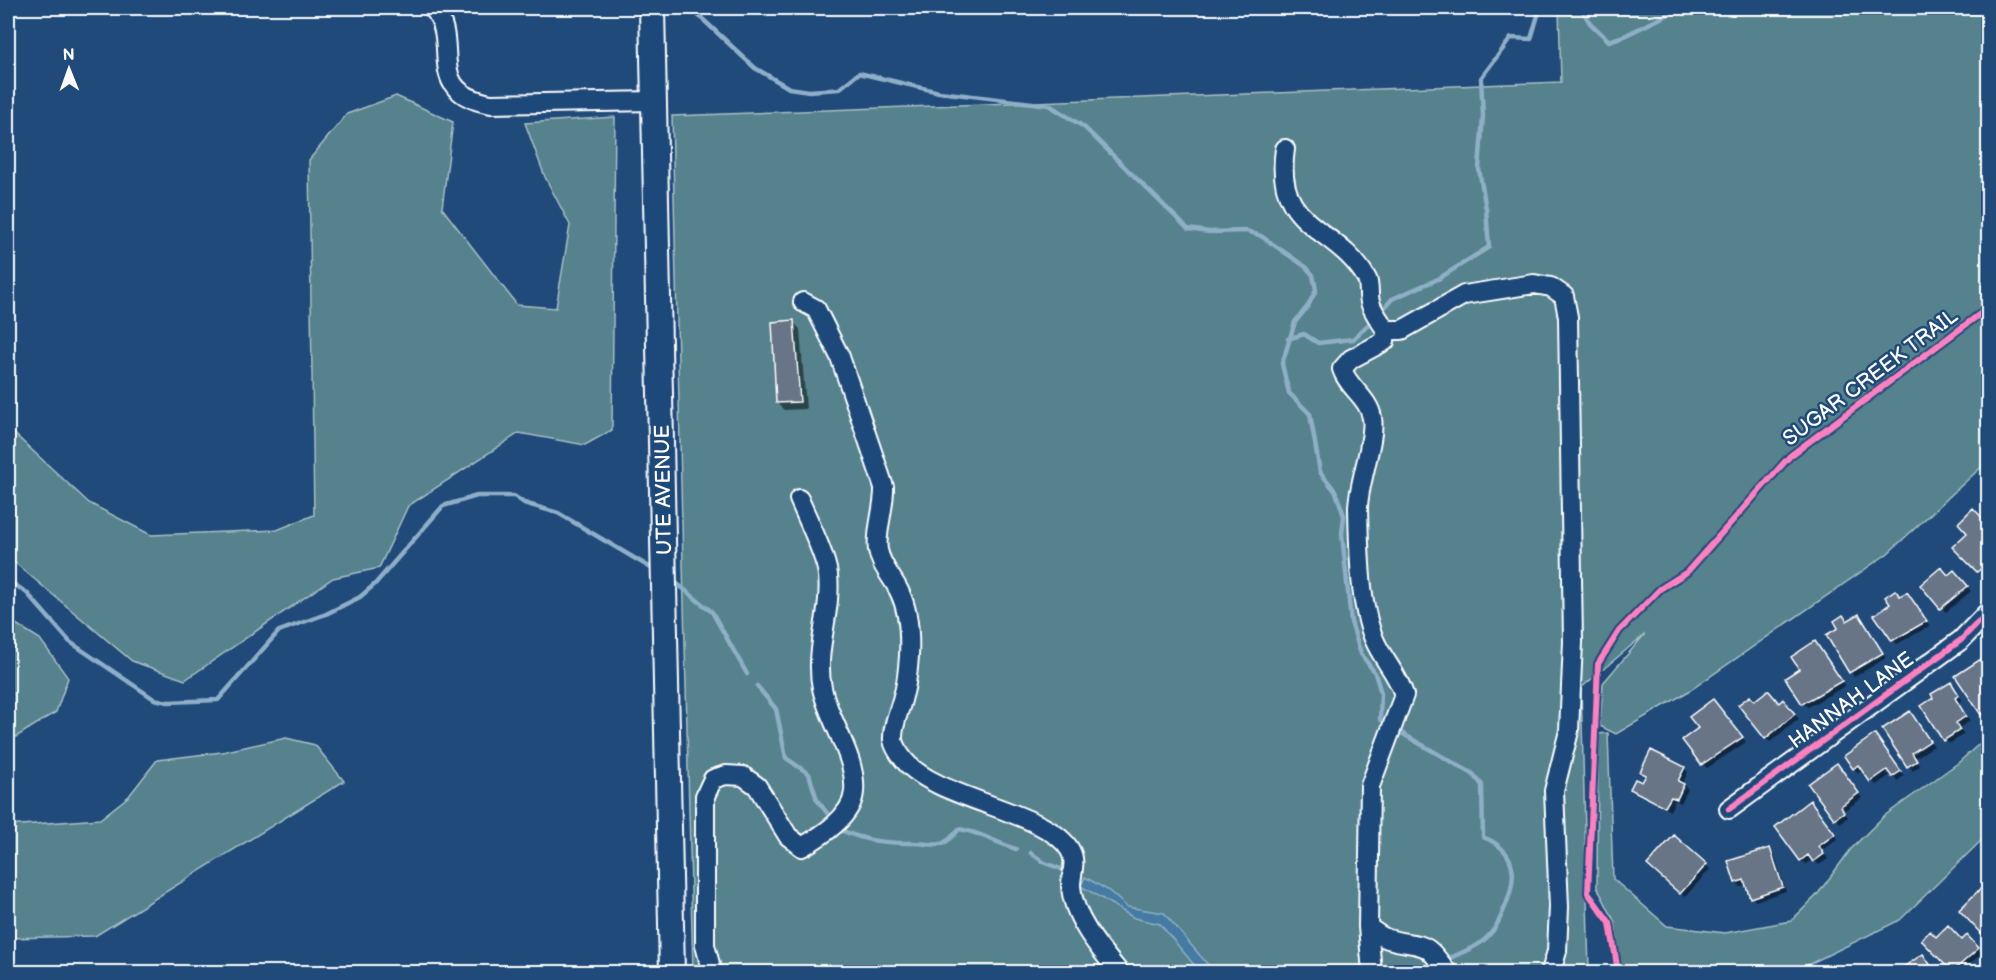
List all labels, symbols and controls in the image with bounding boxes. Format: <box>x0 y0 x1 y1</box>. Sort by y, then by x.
north arrow <box>39 39 99 99</box>
text: N <box>63 46 75 65</box>
street label: SUGAR CREEK TRAIL <box>1778 304 1962 451</box>
street label: UTE AVENUE <box>650 425 677 555</box>
street label: HANNAH LANE <box>1784 647 1919 754</box>

